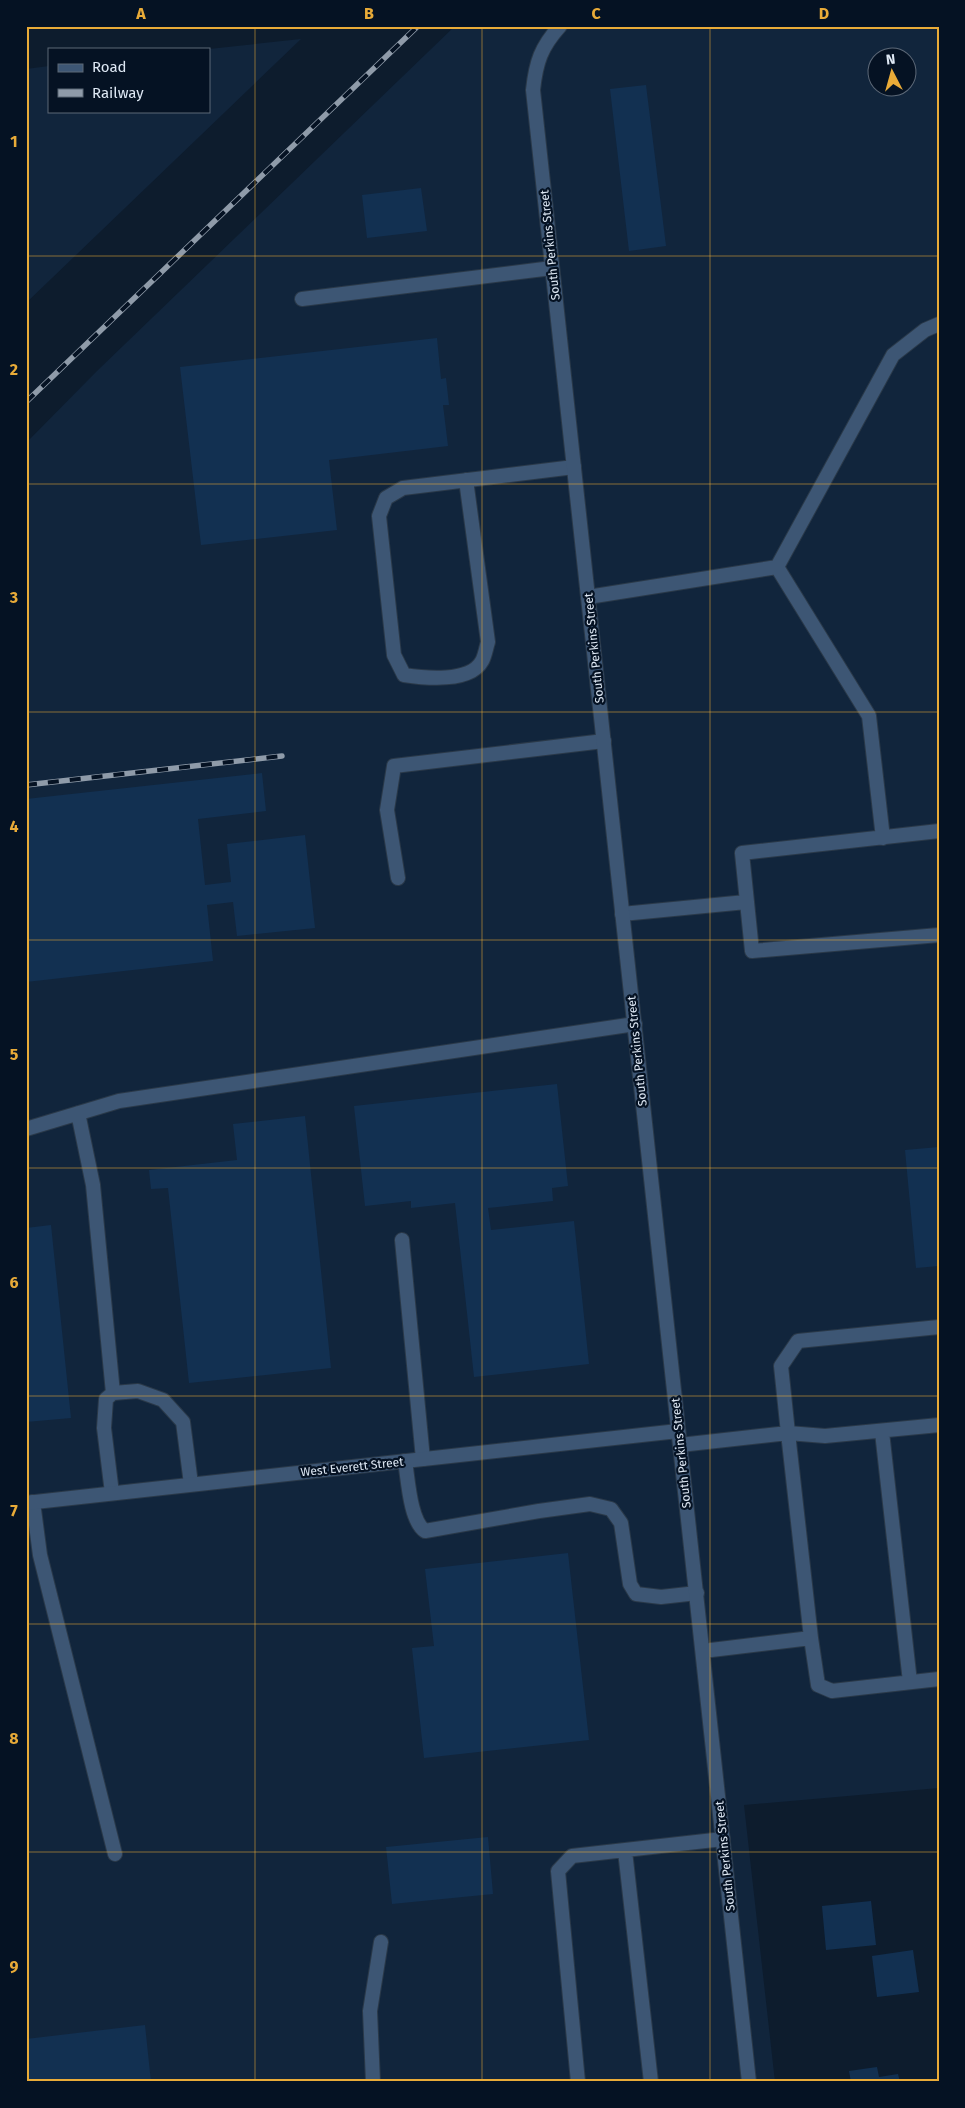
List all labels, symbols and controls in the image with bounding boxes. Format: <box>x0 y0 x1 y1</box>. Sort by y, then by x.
text: A <box>135 4 146 23</box>
text: B <box>364 4 374 23</box>
text: C <box>591 4 601 23</box>
text: D <box>819 4 829 23</box>
legend <box>48 48 210 112</box>
north arrow <box>868 48 918 98</box>
text: N <box>885 51 896 69</box>
text: Road <box>92 58 127 76</box>
text: Railway <box>92 84 144 102</box>
text: 1 <box>10 132 18 151</box>
street label: South Perkins Street <box>537 189 563 301</box>
text: 2 <box>10 360 18 379</box>
text: 3 <box>9 588 18 607</box>
street label: South Perkins Street <box>581 592 607 704</box>
text: 4 <box>9 817 19 836</box>
street label: South Perkins Street <box>624 995 650 1107</box>
text: 5 <box>10 1045 19 1064</box>
text: 6 <box>9 1273 19 1292</box>
street label: South Perkins Street <box>668 1397 694 1509</box>
street label: West Everett Street <box>300 1455 405 1479</box>
text: 7 <box>10 1501 18 1520</box>
text: 8 <box>9 1729 19 1748</box>
street label: South Perkins Street <box>712 1800 738 1912</box>
text: 9 <box>10 1957 19 1976</box>

